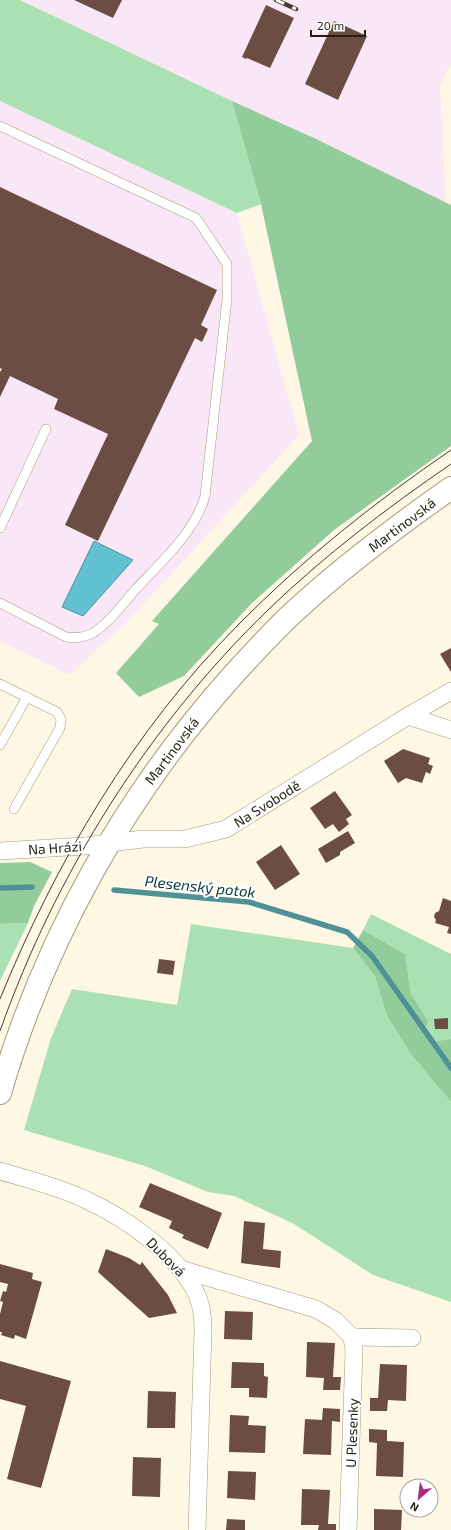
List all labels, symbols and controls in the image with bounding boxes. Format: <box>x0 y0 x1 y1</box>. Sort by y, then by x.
scale bar <box>311 12 365 38</box>
text: 20 m <box>317 18 344 32</box>
street label: Martinovská <box>365 494 439 555</box>
street label: Martinovská <box>141 714 202 788</box>
street label: Na Svobodě <box>230 776 303 831</box>
street label: Na Hrázi <box>27 837 82 858</box>
water label: Plesenský potok <box>144 871 257 902</box>
street label: Dubová <box>143 1234 189 1280</box>
street label: U Plesenky <box>342 1397 361 1468</box>
north arrow <box>399 1478 439 1518</box>
text: N <box>407 1500 421 1515</box>

